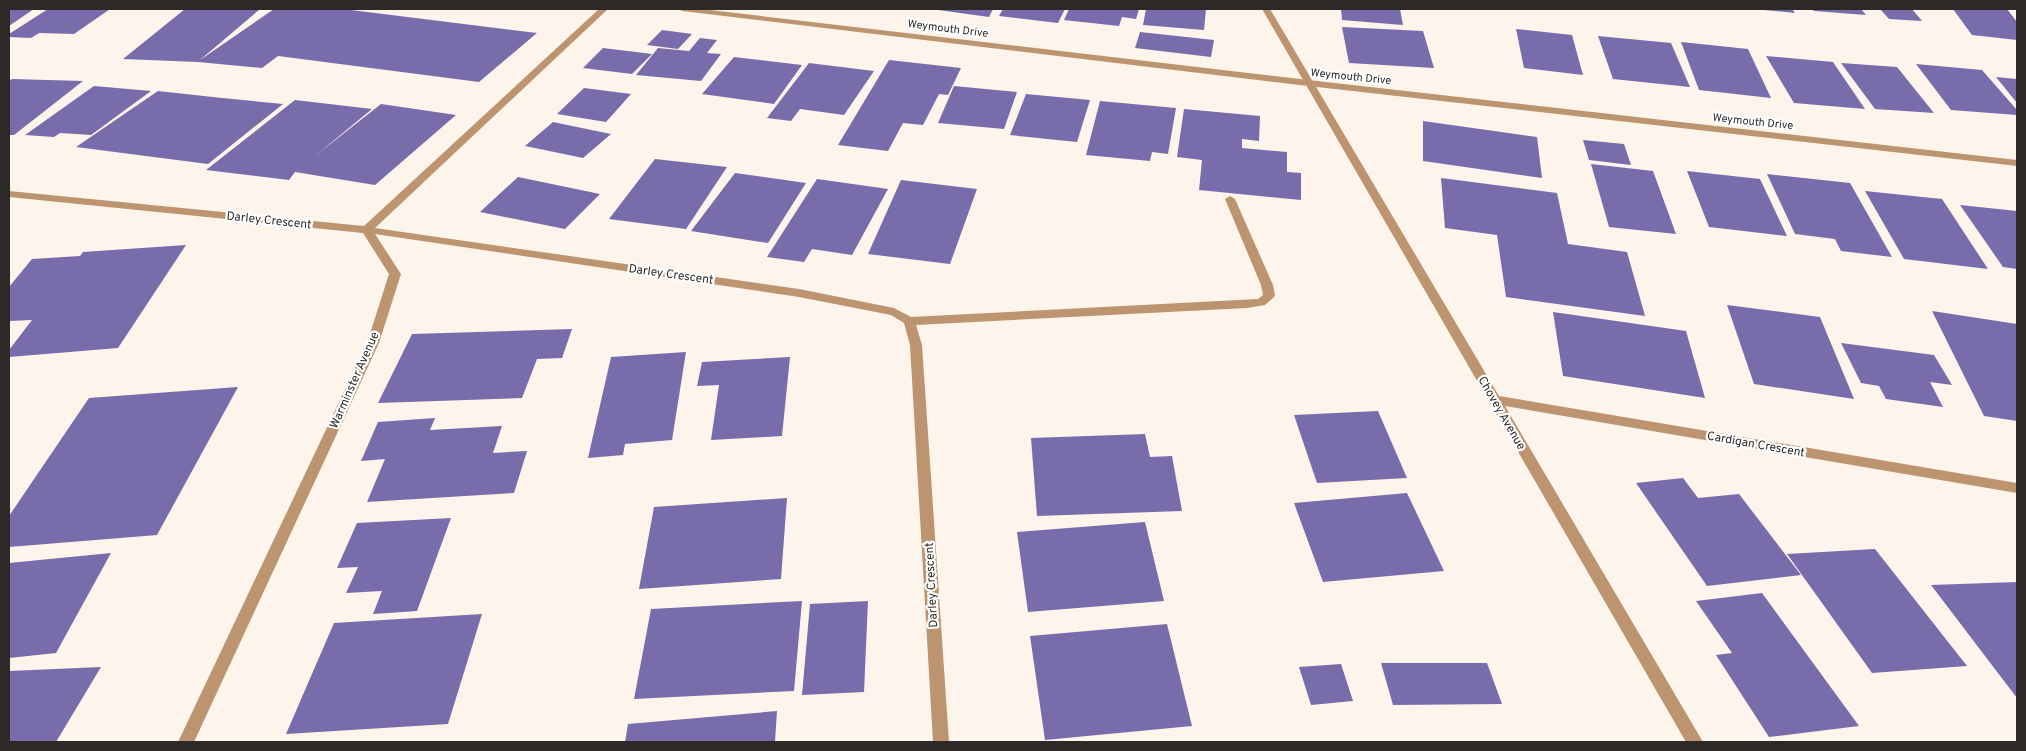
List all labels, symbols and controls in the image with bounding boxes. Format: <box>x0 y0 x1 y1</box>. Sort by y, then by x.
street label: Weymouth Drive <box>907 17 989 41</box>
street label: Weymouth Drive <box>1310 66 1392 88</box>
street label: Weymouth Drive <box>1712 111 1794 133</box>
street label: Darley Crescent <box>226 209 312 233</box>
street label: Darley Crescent <box>627 261 714 289</box>
street label: Warminster Avenue <box>326 329 383 431</box>
street label: Chovey Avenue <box>1474 374 1529 453</box>
street label: Cardigan Crescent <box>1706 429 1806 461</box>
street label: Darley Crescent <box>922 542 942 628</box>

